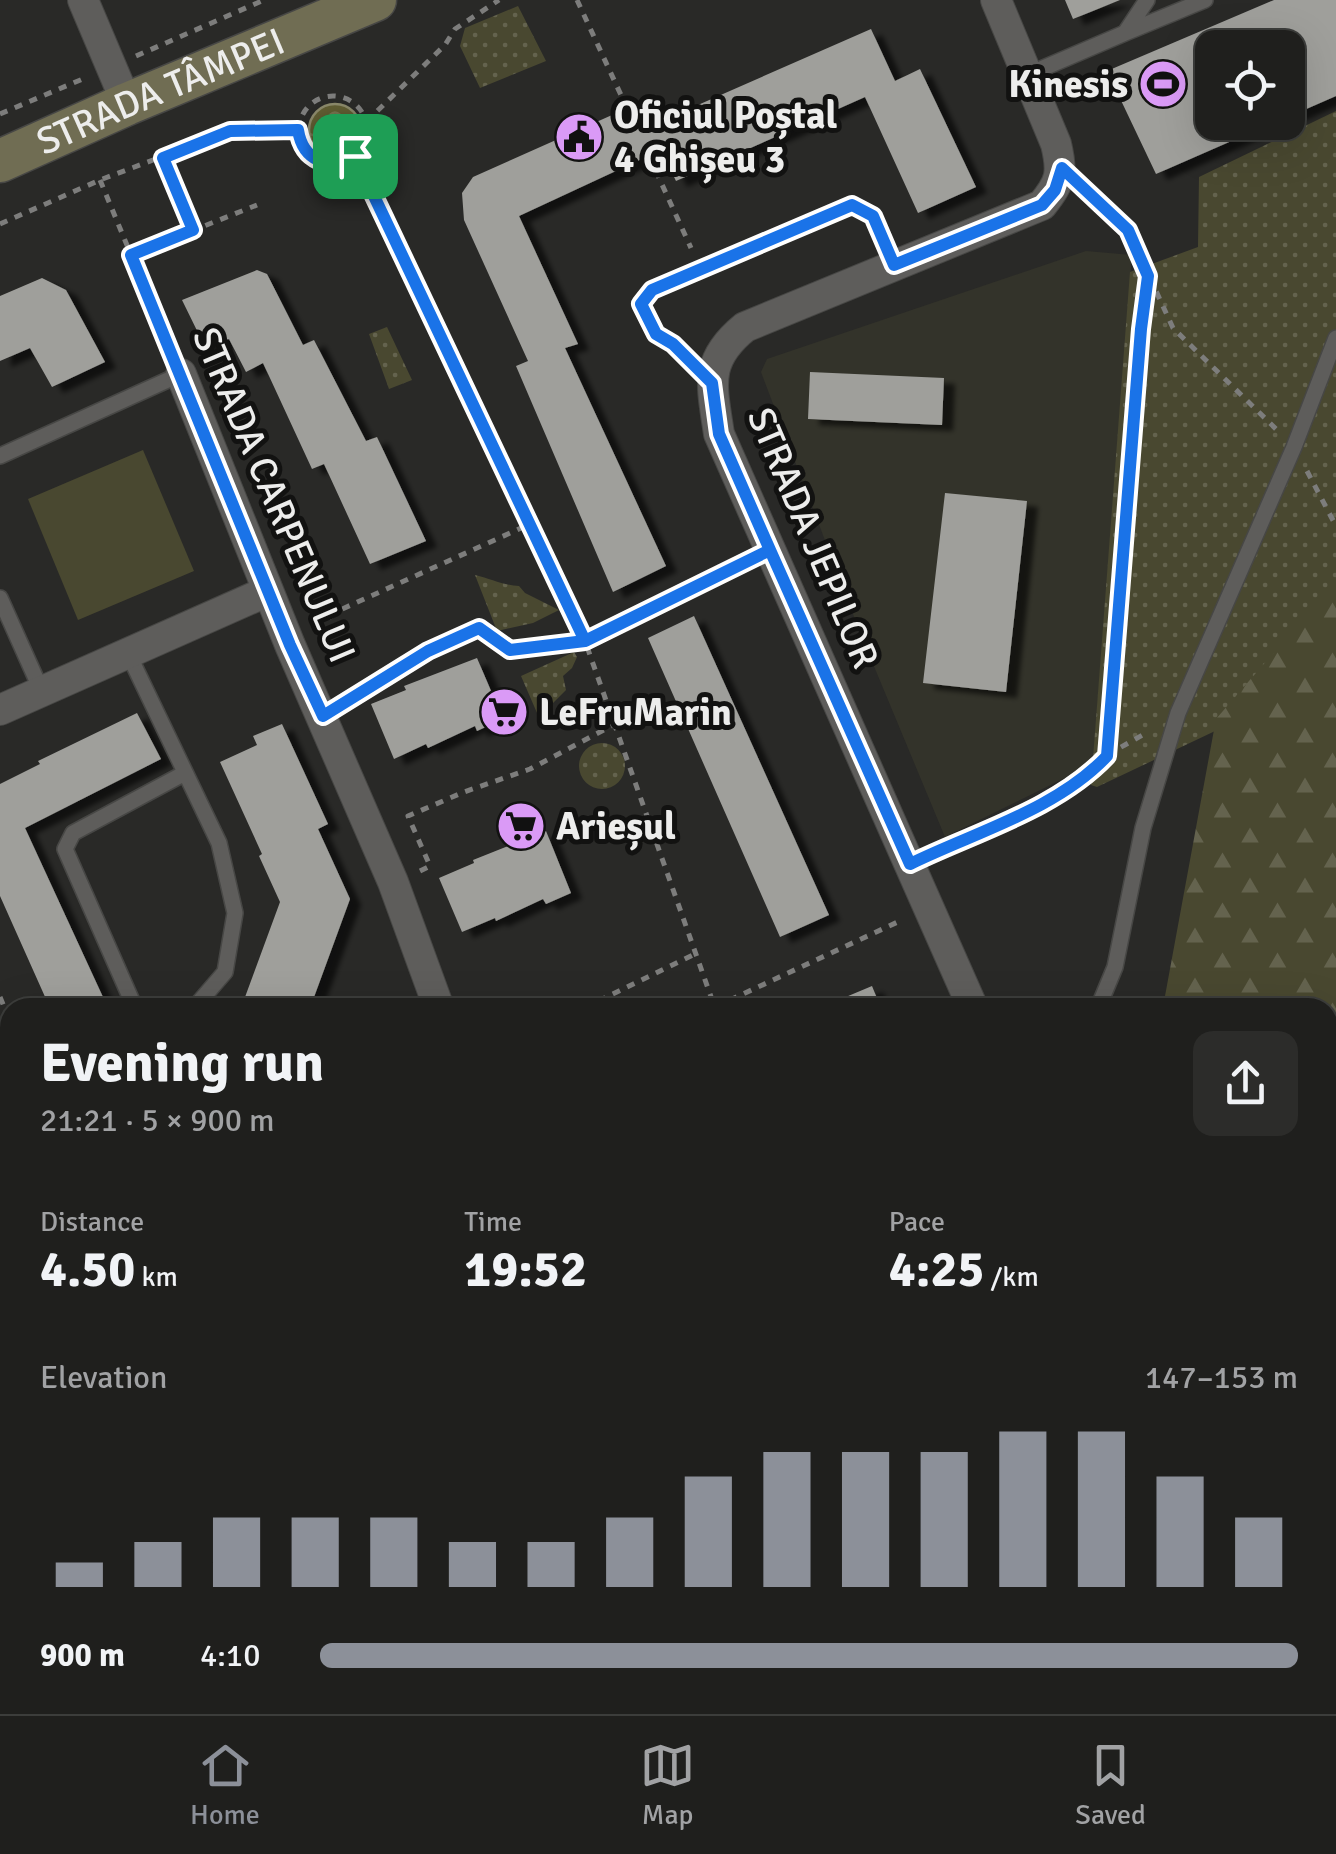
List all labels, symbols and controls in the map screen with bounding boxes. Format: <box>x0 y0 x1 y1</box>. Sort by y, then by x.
street label: STRADA TÂMPEI <box>29 17 291 165</box>
map controls <box>1195 30 1305 140</box>
button: locate <box>1195 30 1305 140</box>
sports icon: Kinesis <box>1137 58 1189 110</box>
place label: Kinesis <box>1008 61 1128 108</box>
place label: Oficiul Poștal 4 Ghișeu 3 <box>614 92 837 184</box>
public building icon: Oficiul Poștal 4 Ghișeu 3 <box>553 111 605 163</box>
pin <box>313 114 398 199</box>
icon: arrive <box>328 129 383 184</box>
street label: STRADA CARPENULUI <box>182 320 366 670</box>
street label: STRADA JEPILOR <box>737 401 889 675</box>
supermarket icon: LeFruMarin <box>478 686 530 738</box>
place label: LeFruMarin <box>539 689 732 736</box>
supermarket icon: Arieșul <box>495 800 547 852</box>
place label: Arieșul <box>556 803 676 851</box>
text: Evening run <box>40 1029 324 1097</box>
button: share <box>1193 1031 1298 1136</box>
text: 21:21 · 5 × 900 m <box>40 1101 275 1140</box>
text: Distance <box>40 1205 144 1239</box>
text: Time <box>464 1205 522 1239</box>
text: Pace <box>889 1205 945 1239</box>
text: 4.50 <box>40 1239 135 1301</box>
text: 19:52 <box>464 1239 587 1301</box>
text: 4:25 <box>889 1239 984 1301</box>
text: km <box>135 1260 178 1294</box>
text: /km <box>984 1260 1039 1294</box>
text: Elevation <box>40 1358 167 1397</box>
text: 147–153 m <box>1145 1358 1298 1397</box>
text: 900 m <box>40 1636 125 1675</box>
text: 4:10 <box>200 1636 260 1675</box>
tab: Home <box>190 1738 260 1832</box>
tab: Map <box>640 1738 695 1832</box>
tab: Saved <box>1075 1738 1146 1832</box>

